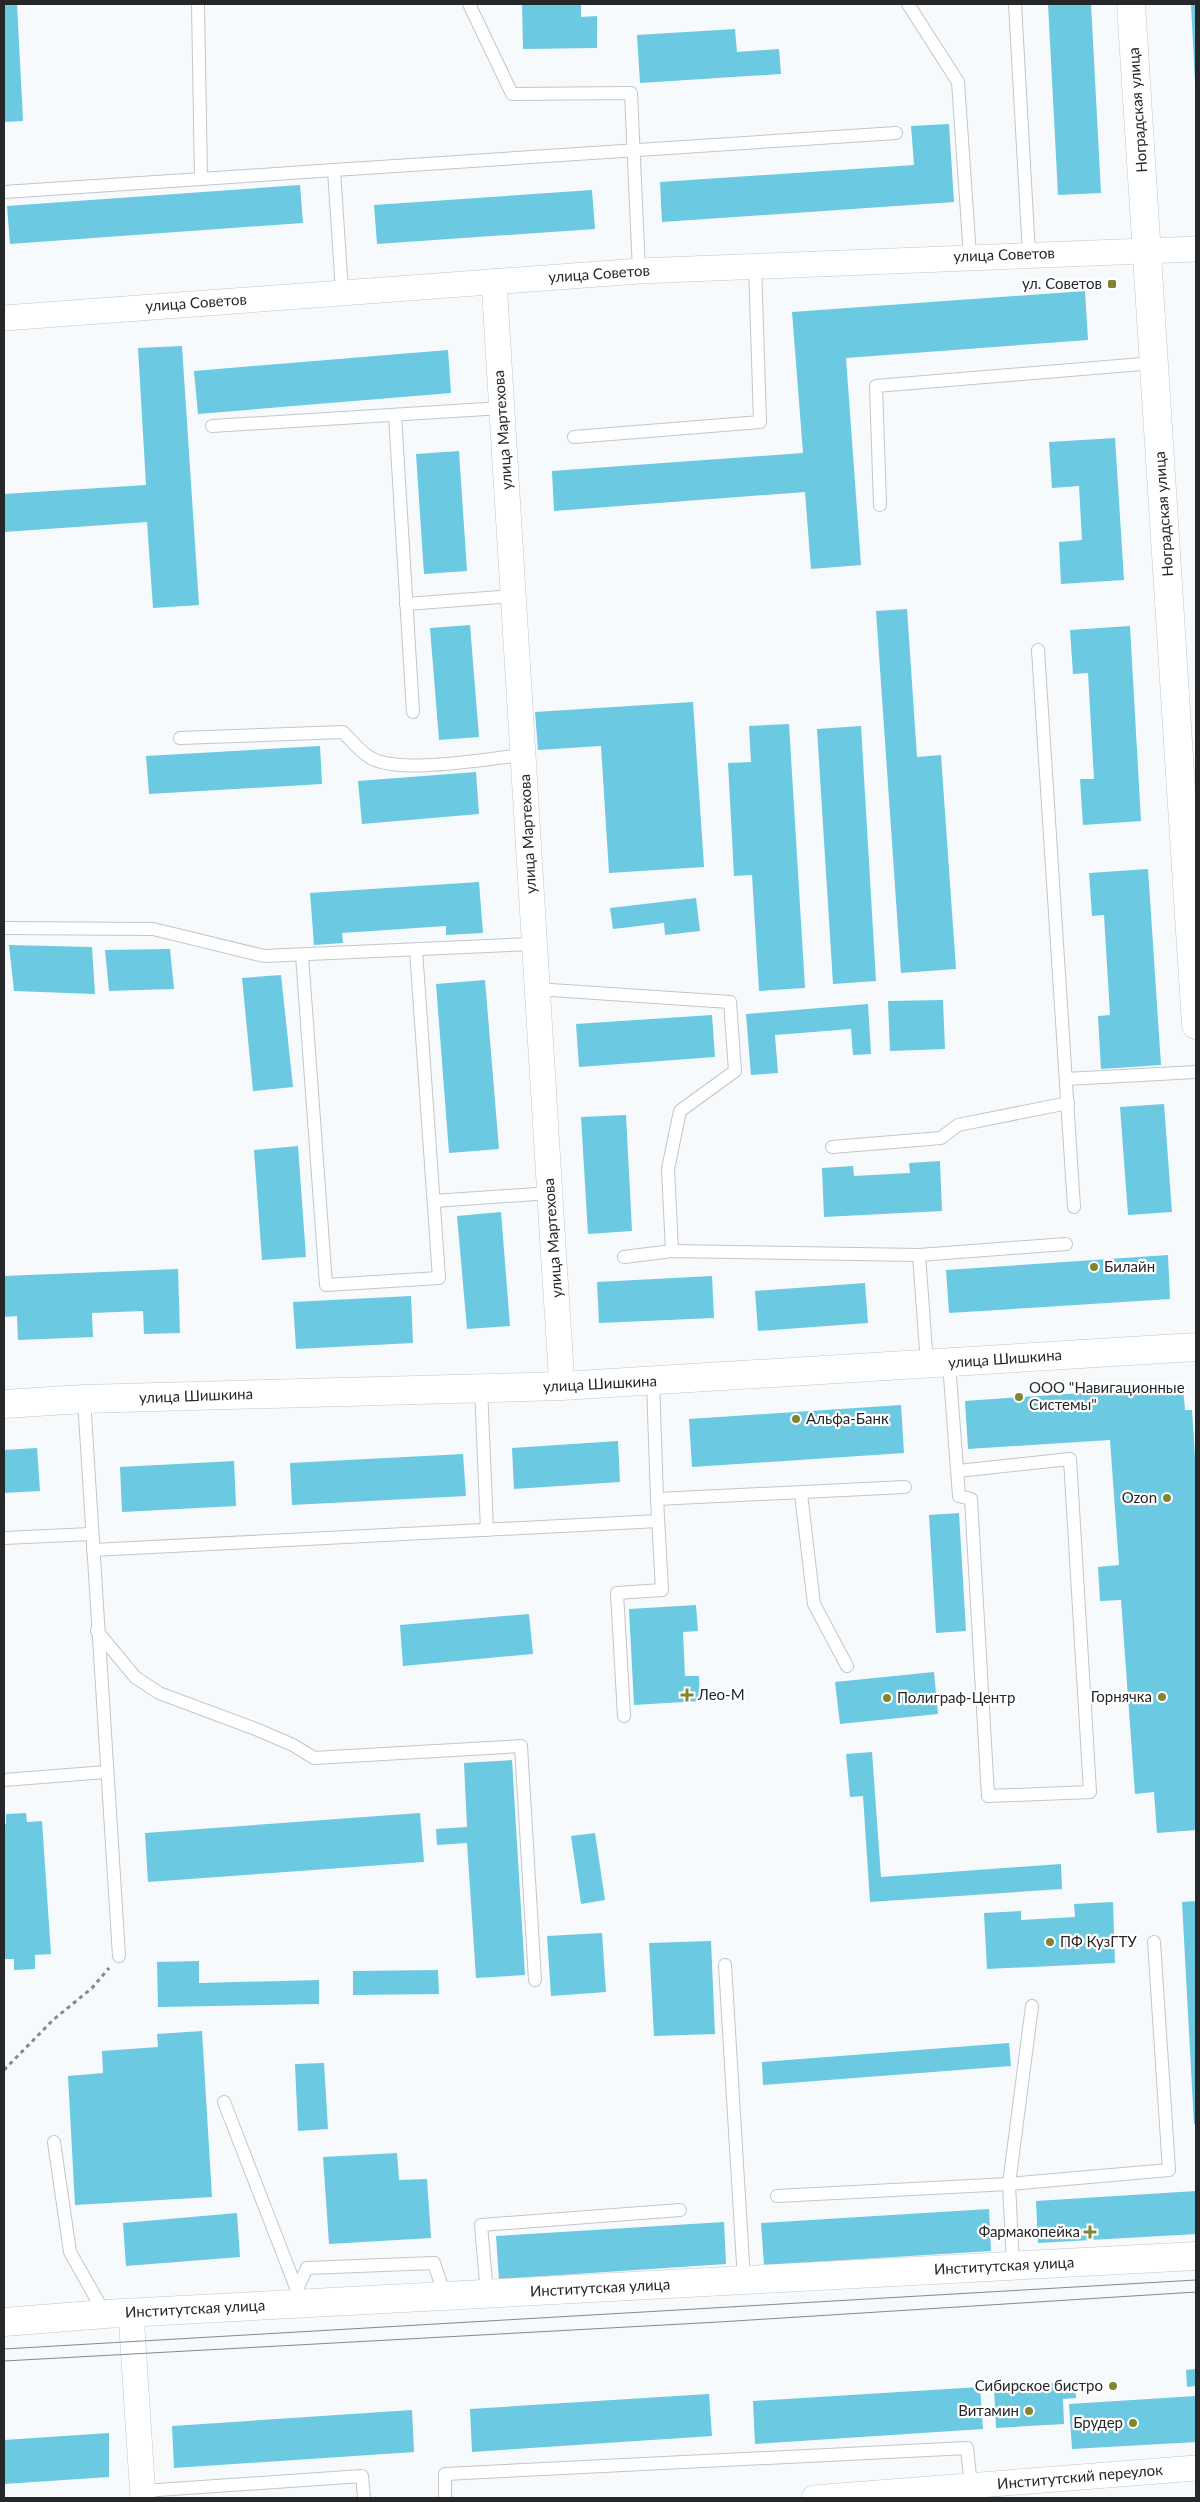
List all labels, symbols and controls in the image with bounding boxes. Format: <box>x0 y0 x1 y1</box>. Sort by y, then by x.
street label: Ноградская улица <box>1124 47 1150 173</box>
street label: улица Советов <box>953 243 1055 265</box>
street label: улица Советов <box>548 260 650 286</box>
place label: ул. Советов <box>1022 274 1102 292</box>
marker: ул. Советов <box>1106 278 1118 290</box>
street label: улица Советов <box>145 289 247 315</box>
street label: улица Мартехова <box>489 370 515 490</box>
street label: Ноградская улица <box>1150 451 1176 577</box>
street label: улица Мартехова <box>515 774 539 894</box>
street label: улица Мартехова <box>539 1178 565 1298</box>
place label: Билайн <box>1104 1257 1155 1275</box>
marker: Билайн <box>1088 1261 1100 1273</box>
street label: улица Шишкина <box>947 1345 1062 1371</box>
street label: улица Шишкина <box>542 1371 657 1395</box>
place label: ООО "Навигационные Системы" <box>1029 1378 1185 1413</box>
street label: улица Шишкина <box>139 1384 253 1406</box>
marker: ООО "Навигационные Системы" <box>1013 1391 1025 1403</box>
place label: Альфа-Банк <box>806 1409 889 1427</box>
marker: Альфа-Банк <box>790 1413 802 1425</box>
place label: Ozon <box>1122 1488 1157 1506</box>
marker: Ozon <box>1161 1492 1173 1504</box>
place label: Лео-М <box>697 1685 745 1703</box>
place label: Горнячка <box>1091 1687 1152 1705</box>
marker: Лео-М <box>680 1688 694 1702</box>
place label: Полиграф-Центр <box>897 1688 1015 1706</box>
marker: Горнячка <box>1156 1691 1168 1703</box>
marker: Полиграф-Центр <box>881 1692 893 1704</box>
place label: ПФ КузГТУ <box>1060 1932 1137 1950</box>
marker: ПФ КузГТУ <box>1044 1936 1056 1948</box>
place label: Фармакопейка <box>978 2222 1080 2240</box>
marker: Фармакопейка <box>1084 2226 1096 2238</box>
street label: Институтская улица <box>933 2252 1074 2278</box>
street label: Институтская улица <box>529 2274 670 2300</box>
street label: Институтская улица <box>124 2295 265 2321</box>
place label: Сибирское бистро <box>975 2376 1103 2394</box>
marker: Сибирское бистро <box>1107 2380 1119 2392</box>
place label: Витамин <box>958 2401 1019 2419</box>
marker: Витамин <box>1023 2405 1035 2417</box>
place label: Брудер <box>1073 2413 1123 2431</box>
marker: Брудер <box>1127 2417 1139 2429</box>
street label: Институтский переулок <box>996 2460 1164 2492</box>

